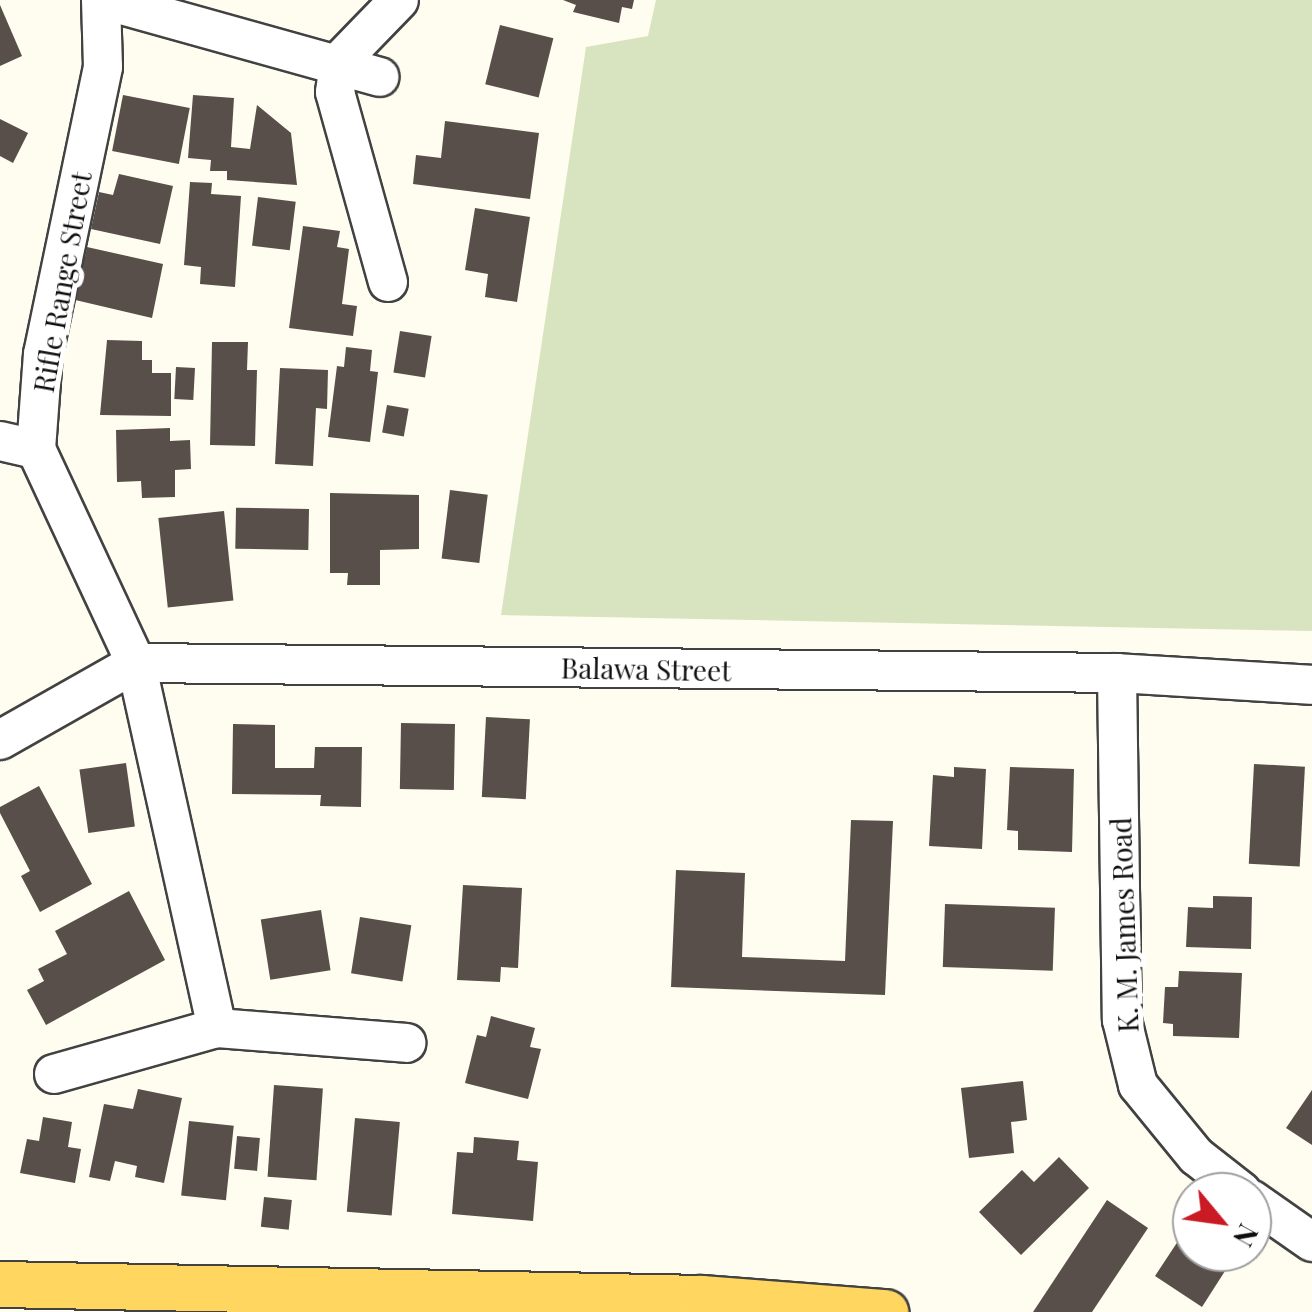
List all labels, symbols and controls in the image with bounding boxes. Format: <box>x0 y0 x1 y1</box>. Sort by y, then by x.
street label: Rifle Range Street <box>26 169 98 395</box>
street label: Balawa Street <box>560 651 732 687</box>
street label: K. M. James Road <box>1103 817 1145 1033</box>
north arrow <box>1172 1172 1272 1272</box>
text: N <box>1226 1218 1268 1254</box>

